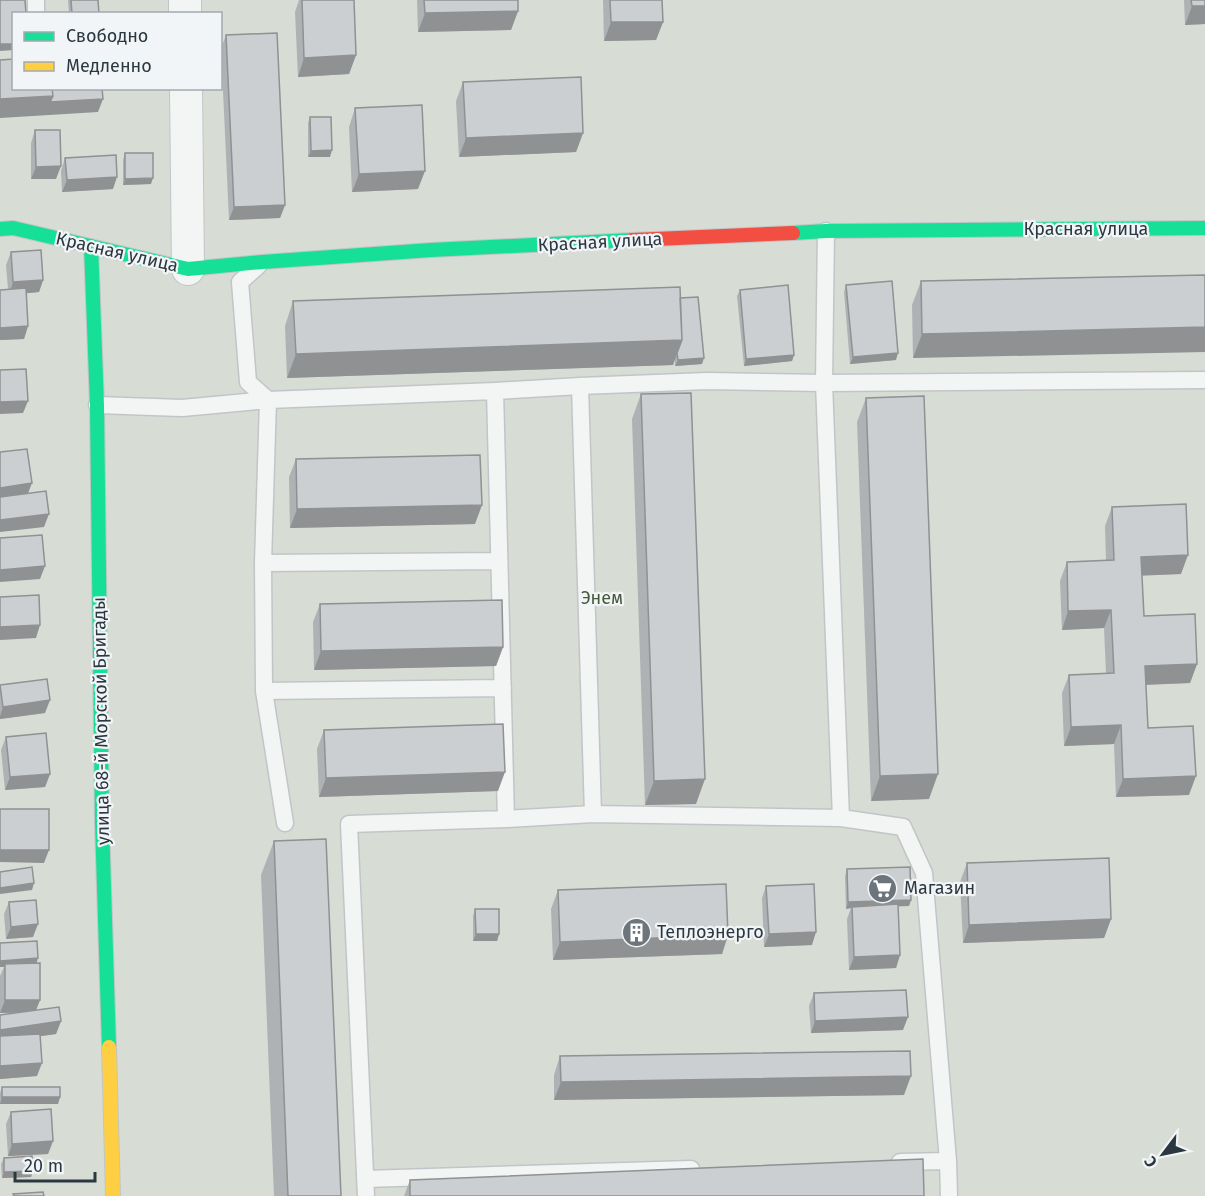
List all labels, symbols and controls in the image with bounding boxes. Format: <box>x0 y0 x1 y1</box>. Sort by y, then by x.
legend <box>12 12 222 90</box>
text: Свободно <box>66 25 148 47</box>
text: Медленно <box>66 55 152 77</box>
street label: Красная улица <box>1024 218 1148 240</box>
street label: Красная улица <box>54 227 180 277</box>
street label: Красная улица <box>537 228 663 256</box>
park label: Энем <box>581 587 623 609</box>
street label: улица 68-й Морской Бригады <box>88 597 114 845</box>
supermarket icon: Магазин <box>867 872 899 904</box>
place label: Магазин <box>904 877 975 899</box>
building icon: Теплоэнерго <box>620 916 652 948</box>
place label: Теплоэнерго <box>657 921 764 943</box>
north arrow <box>1133 1124 1193 1184</box>
scale bar <box>15 1145 94 1183</box>
text: С <box>1140 1152 1161 1171</box>
text: 20 m <box>24 1155 63 1177</box>

